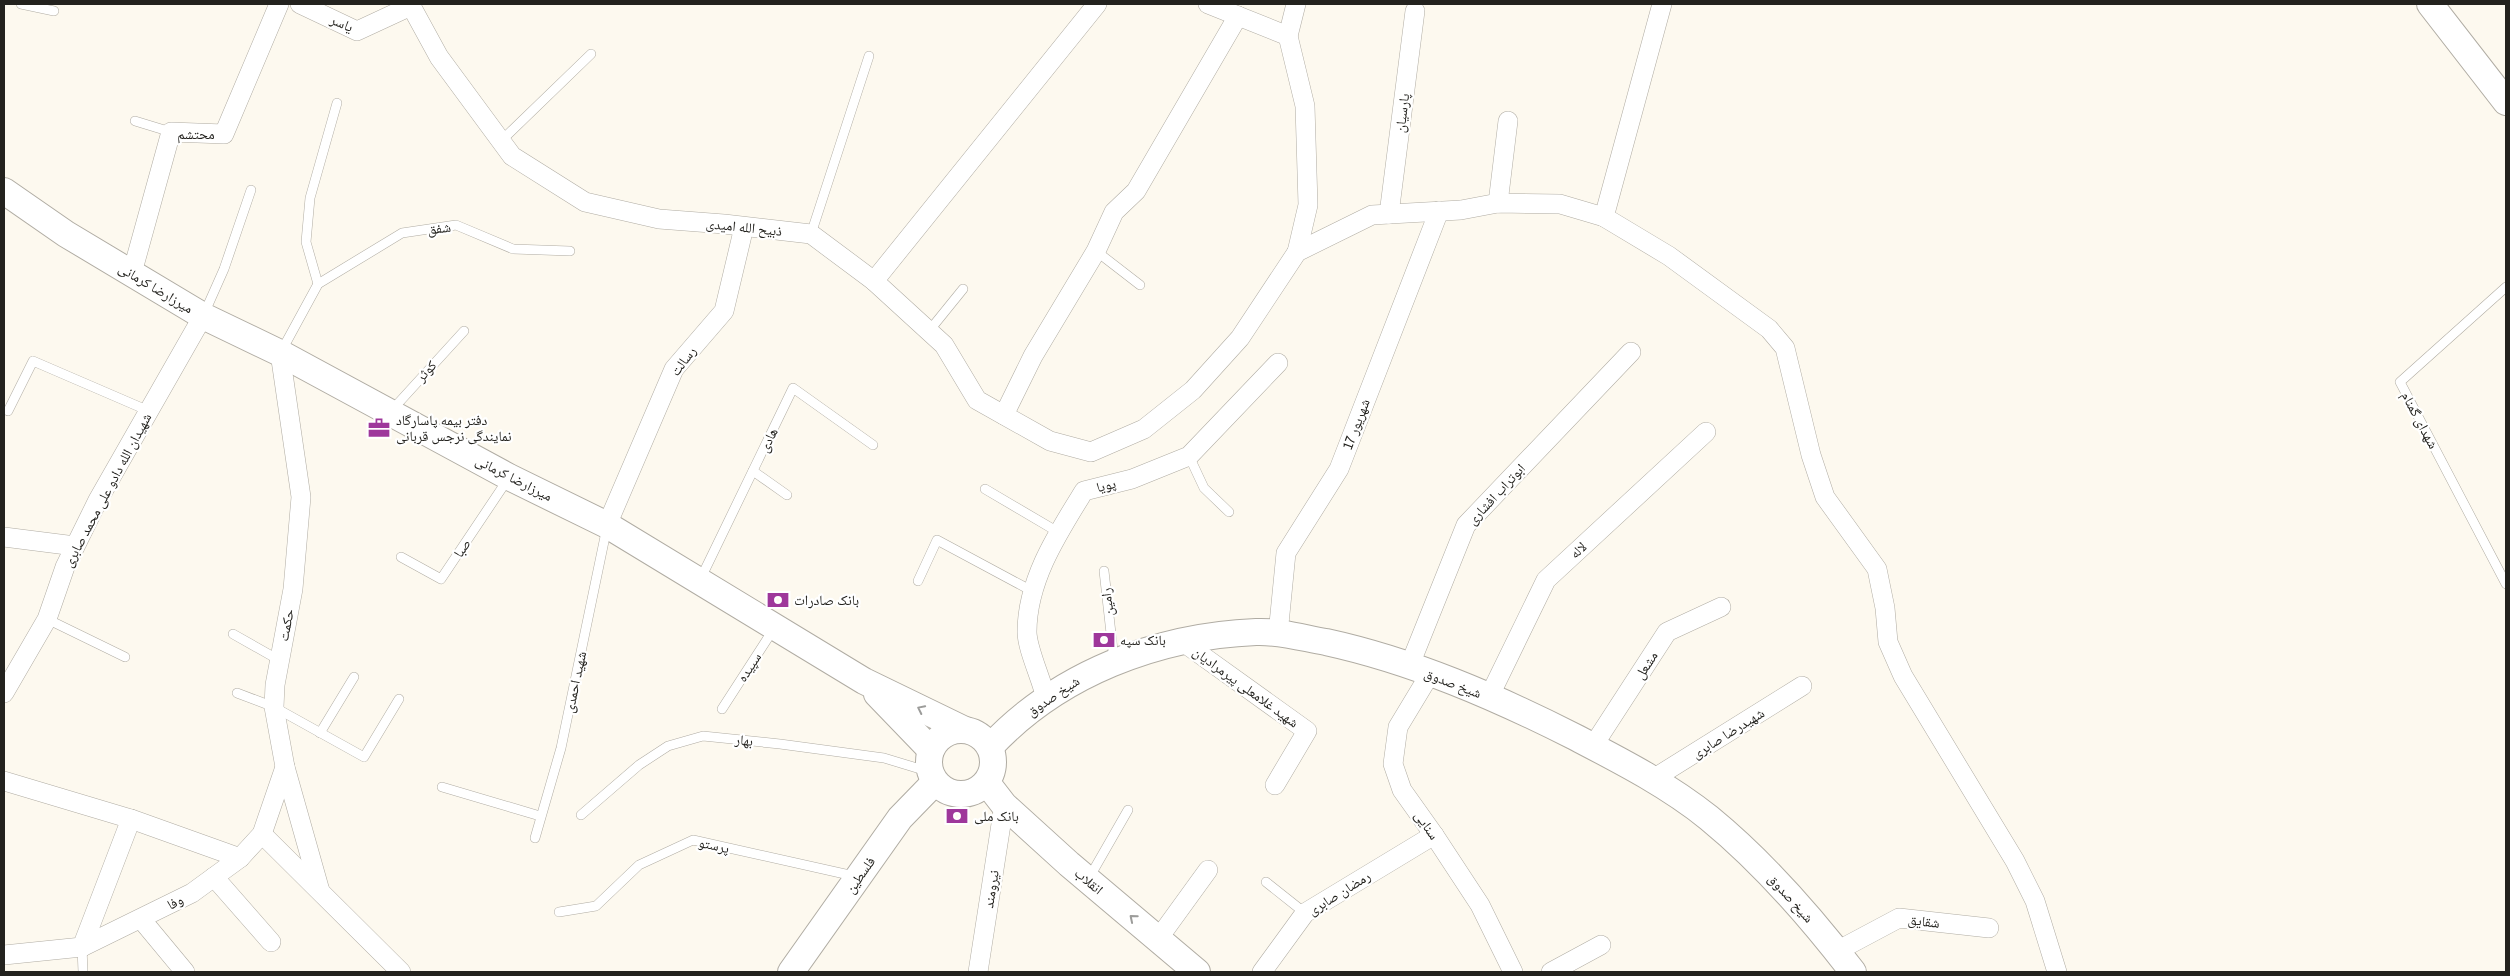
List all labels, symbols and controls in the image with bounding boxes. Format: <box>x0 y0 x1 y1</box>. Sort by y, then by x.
street label: یاسر <box>327 10 356 36</box>
street label: پارسیان <box>1391 92 1413 134</box>
street label: محتشم <box>177 125 215 144</box>
street label: ذبیح الله امیدی <box>705 214 783 241</box>
street label: شفق <box>426 218 452 239</box>
street label: میرزارضا کرمانی <box>115 259 197 317</box>
street label: رسالت <box>666 343 700 379</box>
street label: کوثر <box>411 356 440 386</box>
street label: شهدای گمنام <box>2397 388 2443 452</box>
street label: 17 شهریور <box>1338 396 1374 452</box>
street label: شهیدان الله دادو علی محمد صابری <box>59 410 155 570</box>
place label: دفتر بیمه پاسارگاد نمایندگی نرجس قربانی <box>396 411 512 445</box>
office icon: دفتر بیمه پاسارگاد نمایندگی نرجس قربانی <box>366 415 392 441</box>
street label: هادی <box>754 425 782 455</box>
street label: میرزارضا کرمانی <box>473 451 555 505</box>
street label: ابوتراب افشاری <box>1463 459 1529 529</box>
street label: پویا <box>1094 474 1118 496</box>
street label: صبا <box>449 535 475 561</box>
street label: لاله <box>1566 538 1590 562</box>
bank icon: بانک صادرات <box>765 587 791 613</box>
street label: رامین <box>1096 587 1118 617</box>
place label: بانک صادرات <box>794 591 859 609</box>
street label: حکمت <box>274 607 298 643</box>
bank icon: بانک سپه <box>1091 627 1117 653</box>
place label: بانک سپه <box>1120 631 1166 649</box>
street label: شهید غلامعلی پیرمرادیان <box>1189 642 1303 732</box>
street label: مشعل <box>1630 648 1662 682</box>
street label: شهید احمدی <box>560 649 590 715</box>
street label: سپیده <box>733 649 765 685</box>
street label: شیخ صدوق <box>1421 664 1484 703</box>
street label: شیخ صدوق <box>1023 672 1083 721</box>
one-way arrow <box>917 704 926 715</box>
street label: شهیدرضا صابری <box>1688 704 1768 762</box>
street label: بهار <box>733 730 754 750</box>
bank icon: بانک ملی <box>944 803 970 829</box>
place label: بانک ملی <box>974 807 1019 825</box>
street label: سنایی <box>1411 807 1443 843</box>
street label: پرستو <box>697 833 731 857</box>
street label: فلسطین <box>841 853 879 897</box>
street label: انقلاب <box>1071 864 1107 898</box>
street label: رمضان صابری <box>1304 867 1374 919</box>
street label: نیرومند <box>979 869 1003 909</box>
street label: شیخ صدوق <box>1763 870 1818 927</box>
street label: وفا <box>164 890 186 914</box>
street label: شقایق <box>1907 910 1941 933</box>
one-way arrow <box>1130 916 1139 924</box>

